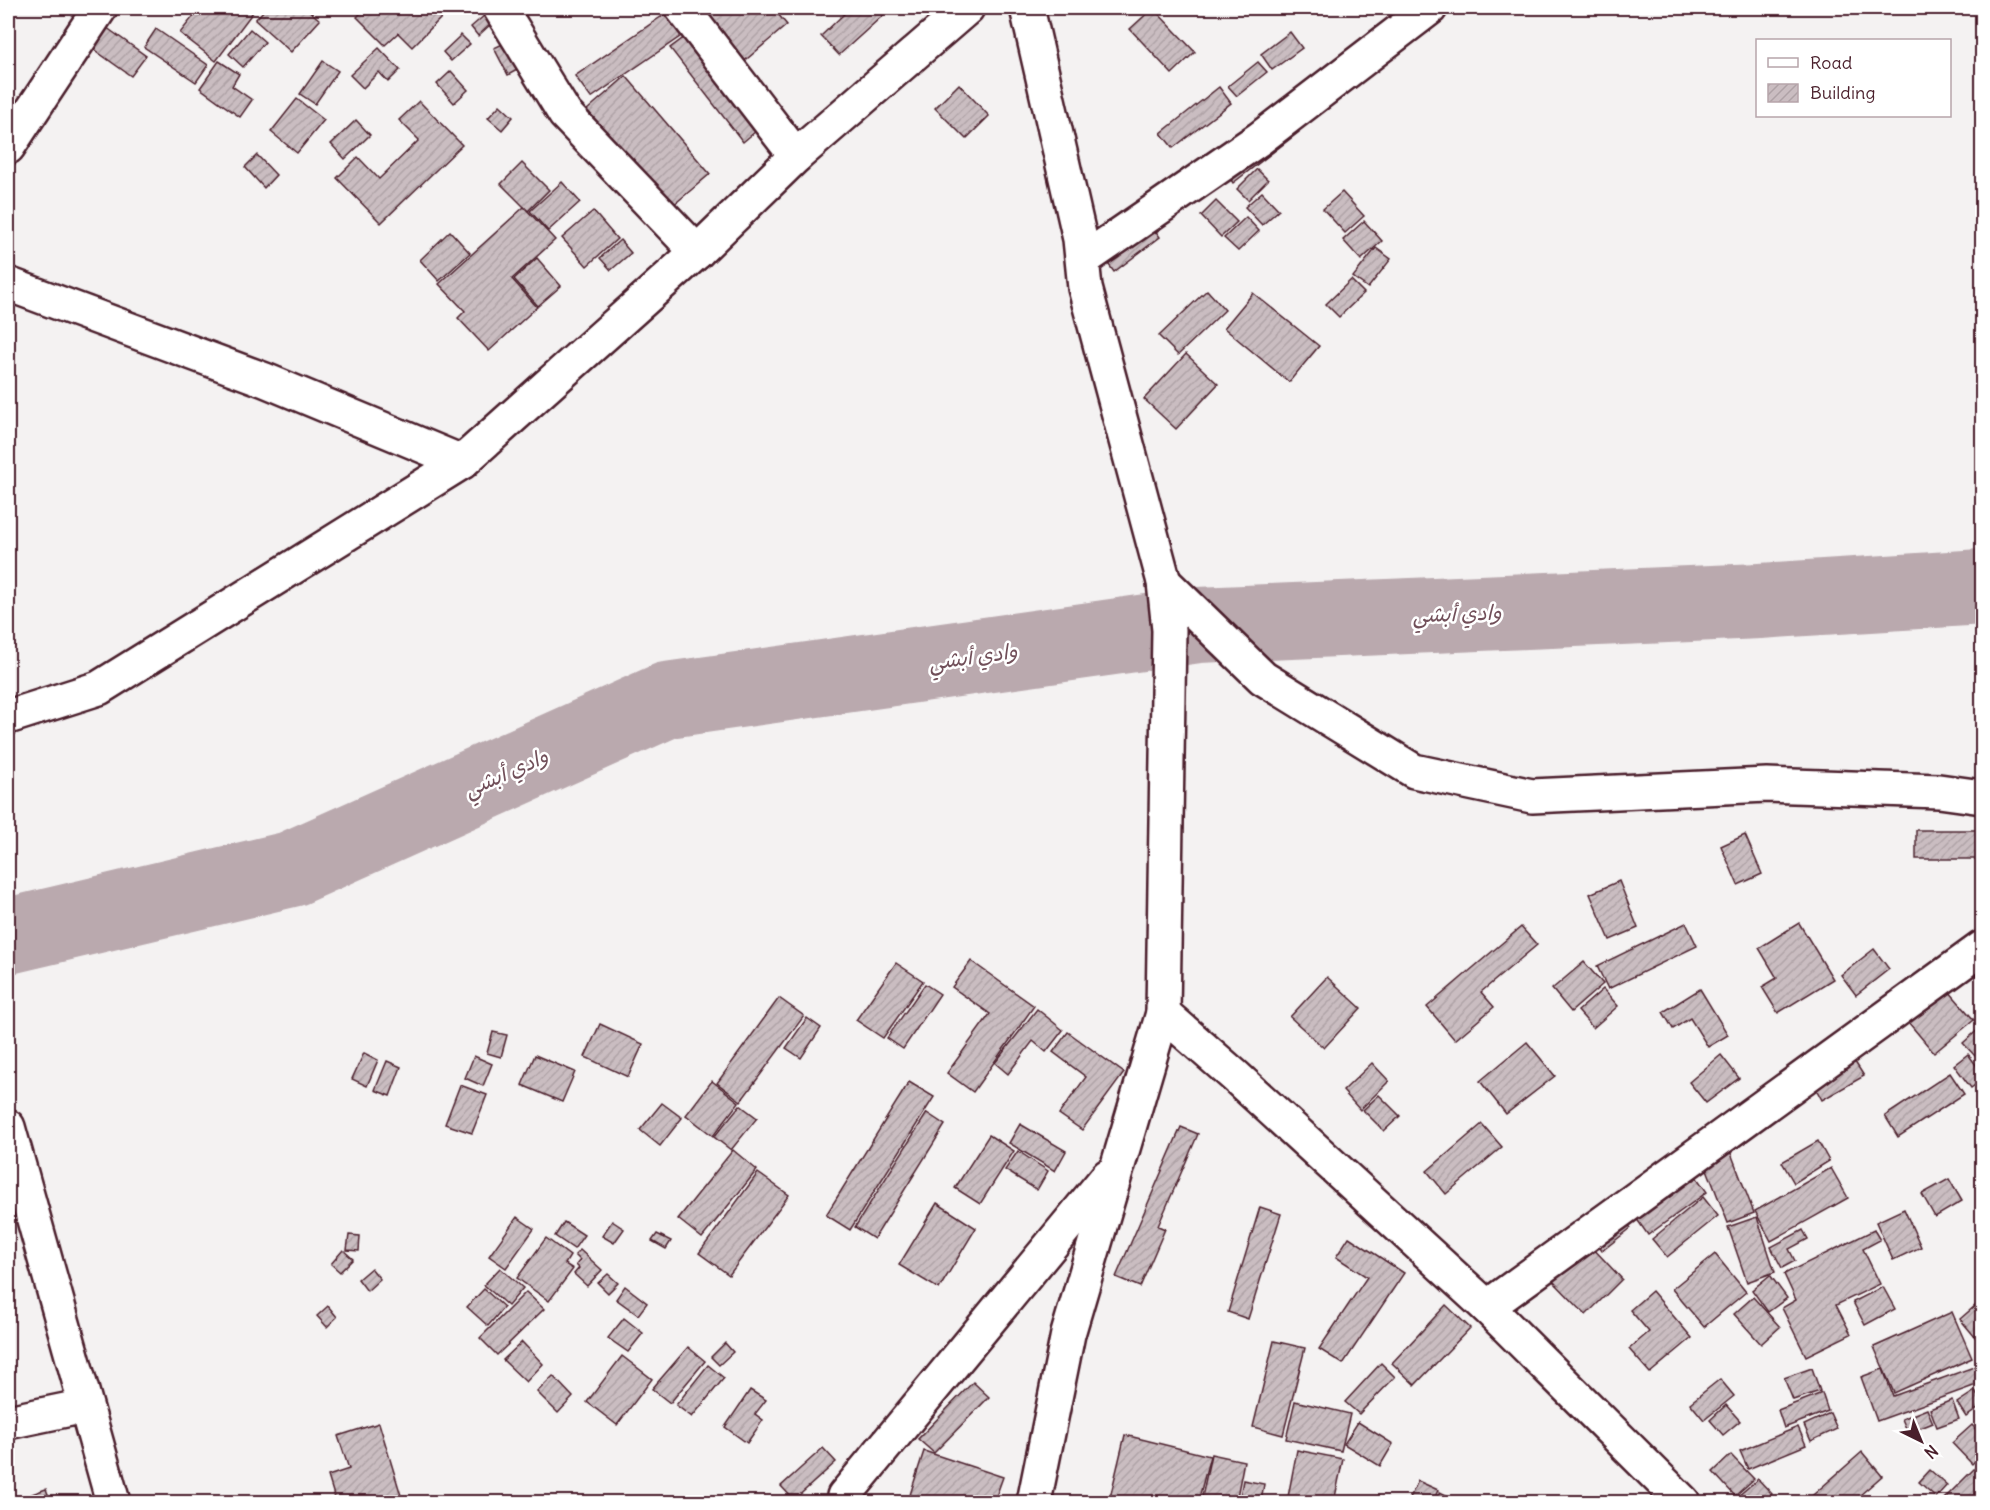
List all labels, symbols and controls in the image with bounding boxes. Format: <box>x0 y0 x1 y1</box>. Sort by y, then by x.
legend <box>1756 39 1951 117</box>
text: Road <box>1810 51 1853 74</box>
text: Building <box>1810 81 1875 104</box>
water label: وادي أبشي <box>1412 598 1502 634</box>
water label: وادي أبشي <box>927 637 1020 681</box>
water label: وادي أبشي <box>460 742 554 808</box>
north arrow <box>1891 1411 1951 1471</box>
text: N <box>1920 1441 1942 1463</box>

